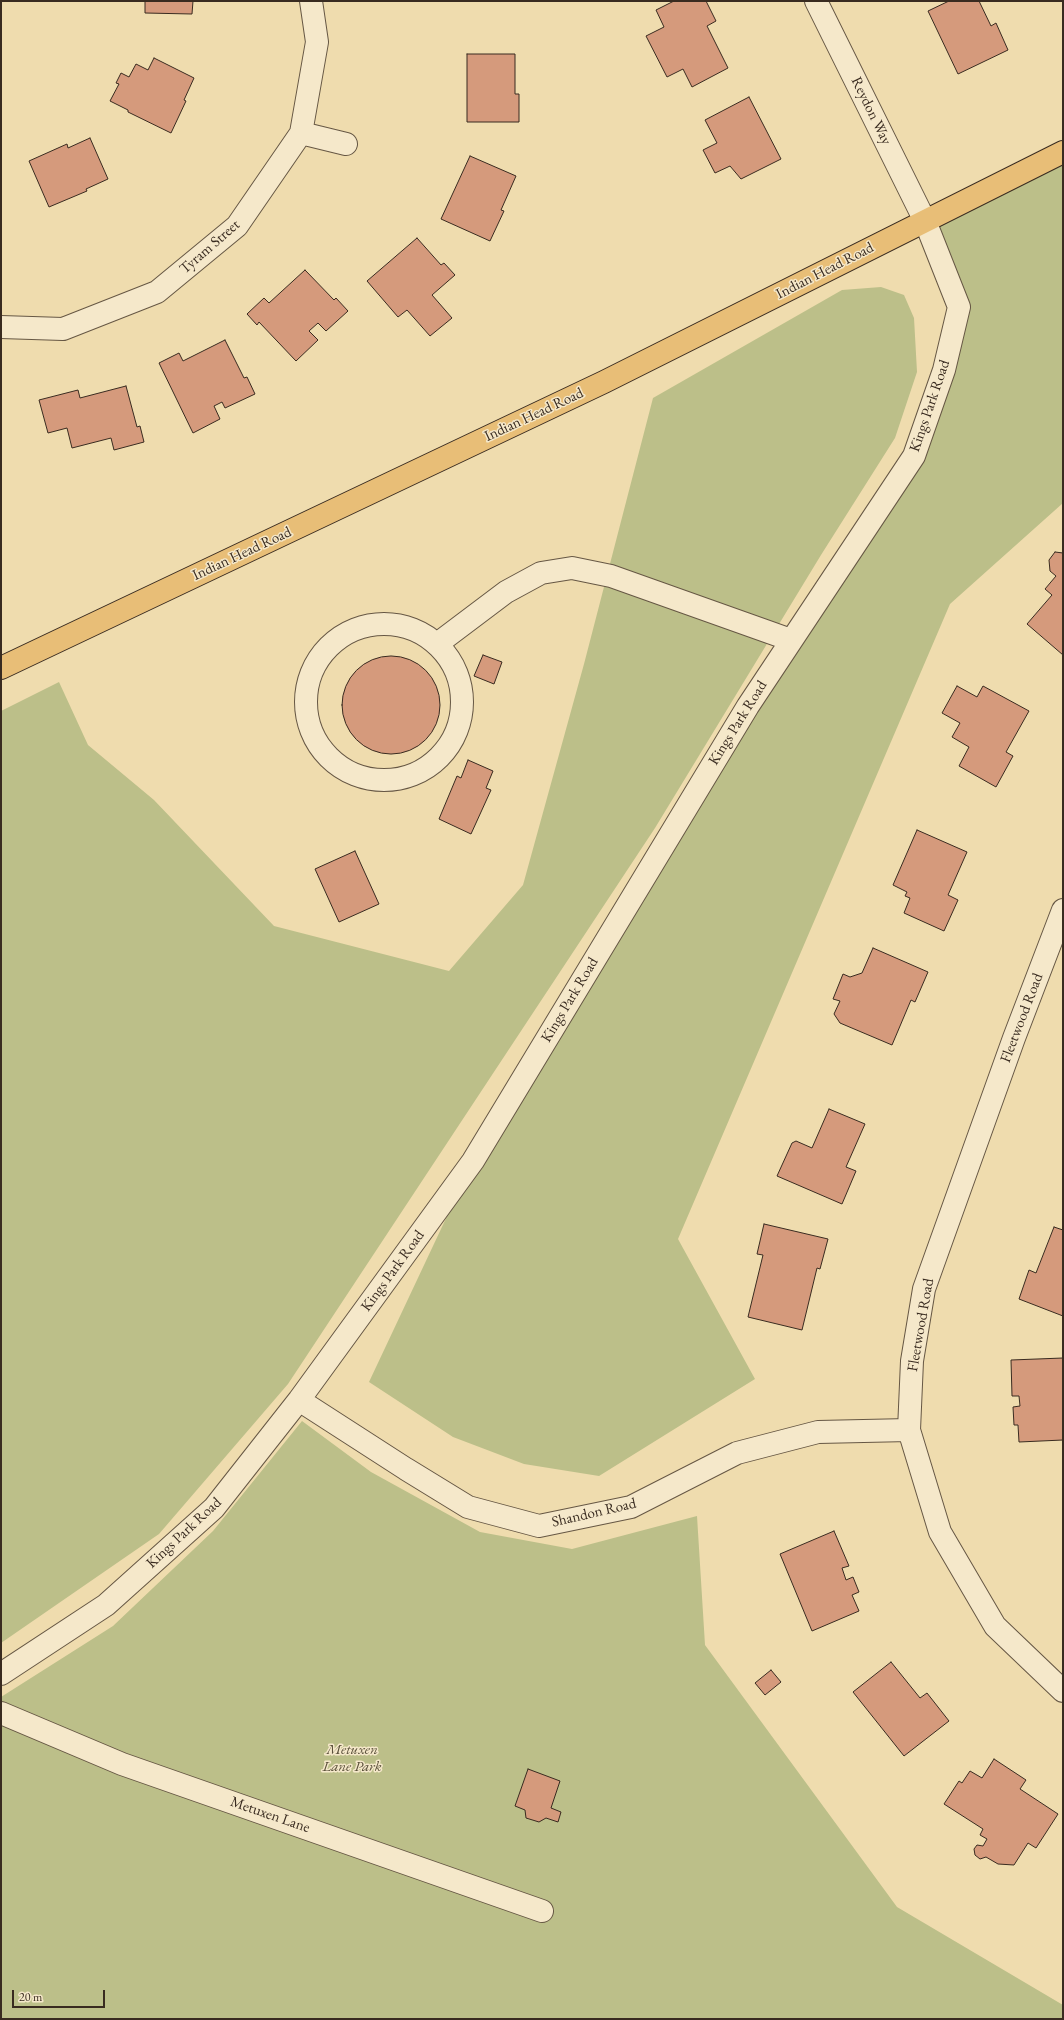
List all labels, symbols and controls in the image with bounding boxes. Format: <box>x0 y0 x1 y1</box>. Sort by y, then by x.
street label: Reydon Way <box>847 74 895 148</box>
street label: Tyram Street <box>176 216 244 278</box>
street label: Indian Head Road <box>773 239 877 303</box>
street label: Kings Park Road <box>906 358 954 454</box>
street label: Indian Head Road <box>482 384 586 446</box>
street label: Indian Head Road <box>190 523 294 585</box>
street label: Kings Park Road <box>705 677 771 769</box>
street label: Kings Park Road <box>538 954 602 1046</box>
street label: Fleetwood Road <box>997 971 1047 1065</box>
street label: Kings Park Road <box>357 1227 429 1315</box>
street label: Fleetwood Road <box>904 1277 938 1373</box>
street label: Kings Park Road <box>143 1494 225 1572</box>
street label: Shandon Road <box>550 1495 638 1531</box>
park label: Metuxen Lane Park <box>322 1741 382 1776</box>
street label: Metuxen Lane <box>228 1793 312 1837</box>
scale bar <box>14 1982 107 2008</box>
text: 20 m <box>19 1989 42 2005</box>

